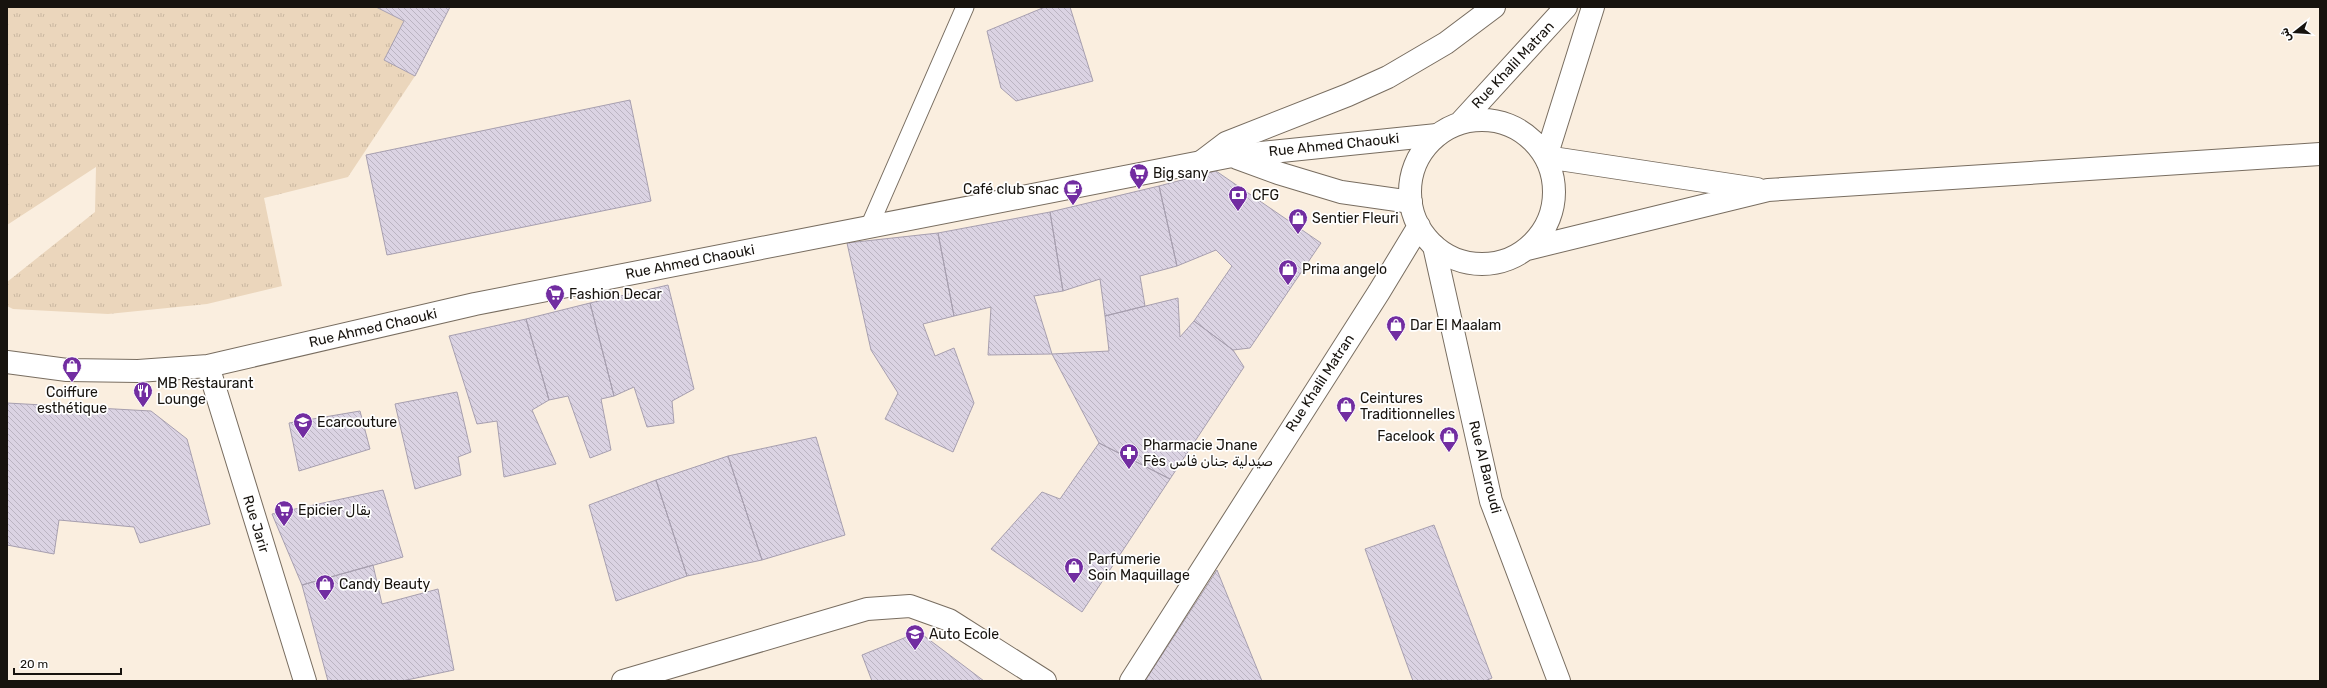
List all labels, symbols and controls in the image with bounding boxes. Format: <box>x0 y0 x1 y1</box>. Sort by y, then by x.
north arrow <box>2275 12 2315 52</box>
street label: Rue Khalil Matran <box>1468 18 1558 112</box>
text: ش <box>2278 26 2294 43</box>
street label: Rue Ahmed Chaouki <box>1268 130 1400 160</box>
supermarket icon: Big sany <box>1128 162 1150 190</box>
place label: Big sany <box>1153 165 1209 182</box>
cafe icon: Café club snac <box>1062 178 1084 206</box>
place label: Café club snac <box>963 181 1059 198</box>
bank icon: CFG <box>1227 184 1249 212</box>
place label: CFG <box>1252 187 1279 204</box>
shop icon: Sentier Fleuri <box>1287 207 1309 235</box>
place label: Sentier Fleuri <box>1312 210 1399 227</box>
street label: Rue Ahmed Chaouki <box>624 241 756 283</box>
shop icon: Prima angelo <box>1277 258 1299 286</box>
place label: Prima angelo <box>1302 261 1387 278</box>
supermarket icon: Fashion Decar <box>544 283 566 311</box>
place label: Fashion Decar <box>569 286 662 303</box>
street label: Rue Ahmed Chaouki <box>307 305 439 351</box>
shop icon: Dar El Maalam <box>1385 314 1407 342</box>
place label: Dar El Maalam <box>1410 317 1501 334</box>
street label: Rue Khalil Matran <box>1282 331 1358 435</box>
shop icon: Coiffure esthétique <box>61 355 83 383</box>
place label: MB Restaurant Lounge <box>157 375 254 408</box>
restaurant icon: MB Restaurant Lounge <box>132 380 154 408</box>
place label: Coiffure esthétique <box>37 384 107 417</box>
place label: Ceintures Traditionnelles <box>1360 390 1455 423</box>
shop icon: Ceintures Traditionnelles <box>1335 395 1357 423</box>
school or university icon: Ecarcouture <box>292 411 314 439</box>
place label: Ecarcouture <box>317 414 397 431</box>
street label: Rue Al Baroudi <box>1465 419 1505 515</box>
shop icon: Facelook <box>1438 425 1460 453</box>
place label: Facelook <box>1377 428 1436 445</box>
place label: Pharmacie Jnane Fès صيدلية جنان فاس <box>1143 437 1273 470</box>
pharmacy icon: Pharmacie Jnane Fès صيدلية جنان فاس <box>1118 442 1140 470</box>
street label: Rue Jarir <box>239 493 273 556</box>
supermarket icon: Epicier بقال <box>273 499 295 527</box>
place label: Epicier بقال <box>298 502 371 519</box>
place label: Parfumerie Soin Maquillage <box>1088 551 1190 584</box>
shop icon: Parfumerie Soin Maquillage <box>1063 556 1085 584</box>
shop icon: Candy Beauty <box>314 573 336 601</box>
place label: Candy Beauty <box>339 576 430 593</box>
school or university icon: Auto Ecole <box>904 623 926 651</box>
place label: Auto Ecole <box>929 626 999 643</box>
scale bar <box>14 650 121 676</box>
text: 20 m <box>20 657 48 671</box>

